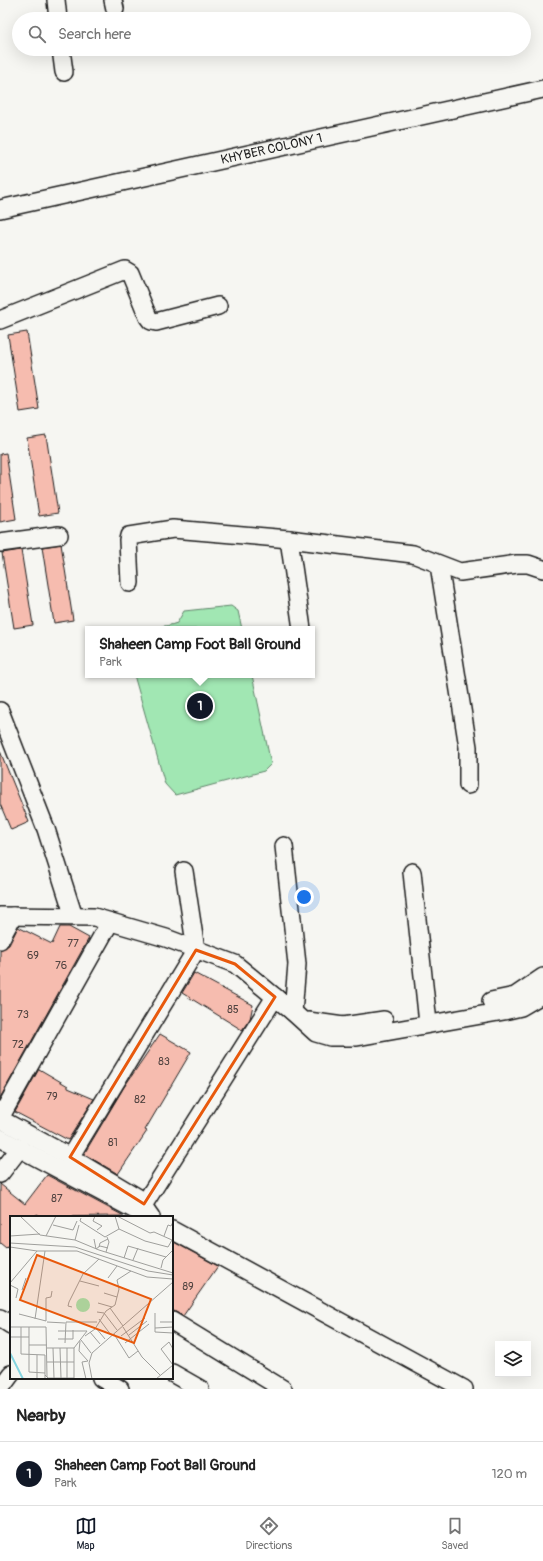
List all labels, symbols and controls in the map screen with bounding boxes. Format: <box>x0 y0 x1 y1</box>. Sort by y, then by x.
search box <box>12 12 531 56</box>
icon: search <box>26 23 48 45</box>
text: Search here <box>58 25 131 44</box>
street label: KHYBER COLONY 1 <box>219 130 324 168</box>
popup <box>85 626 315 678</box>
text: Shaheen Camp Foot Ball Ground <box>99 635 301 654</box>
text: Park <box>99 654 122 670</box>
pin: 1 <box>187 691 213 721</box>
your location <box>294 887 314 907</box>
house number: 77 <box>67 937 79 950</box>
house number: 69 <box>27 949 39 962</box>
house number: 76 <box>55 959 67 972</box>
house number: 85 <box>227 1003 239 1016</box>
house number: 73 <box>17 1008 29 1021</box>
house number: 72 <box>12 1038 24 1051</box>
house number: 83 <box>158 1055 170 1068</box>
house number: 79 <box>46 1090 58 1103</box>
house number: 82 <box>134 1093 146 1106</box>
house number: 81 <box>108 1136 118 1149</box>
house number: 87 <box>51 1192 63 1205</box>
inset map <box>10 1216 173 1379</box>
house number: 89 <box>182 1280 194 1293</box>
map controls <box>495 1341 531 1377</box>
button: layers <box>495 1341 531 1377</box>
text: Nearby <box>16 1405 65 1426</box>
text: Shaheen Camp Foot Ball Ground <box>54 1456 256 1475</box>
text: 1 <box>26 1466 32 1482</box>
text: 120 m <box>491 1466 527 1482</box>
text: Park <box>54 1475 77 1491</box>
tab: Map <box>75 1515 97 1552</box>
tab: Directions <box>246 1515 292 1552</box>
tab: Saved <box>441 1515 468 1552</box>

